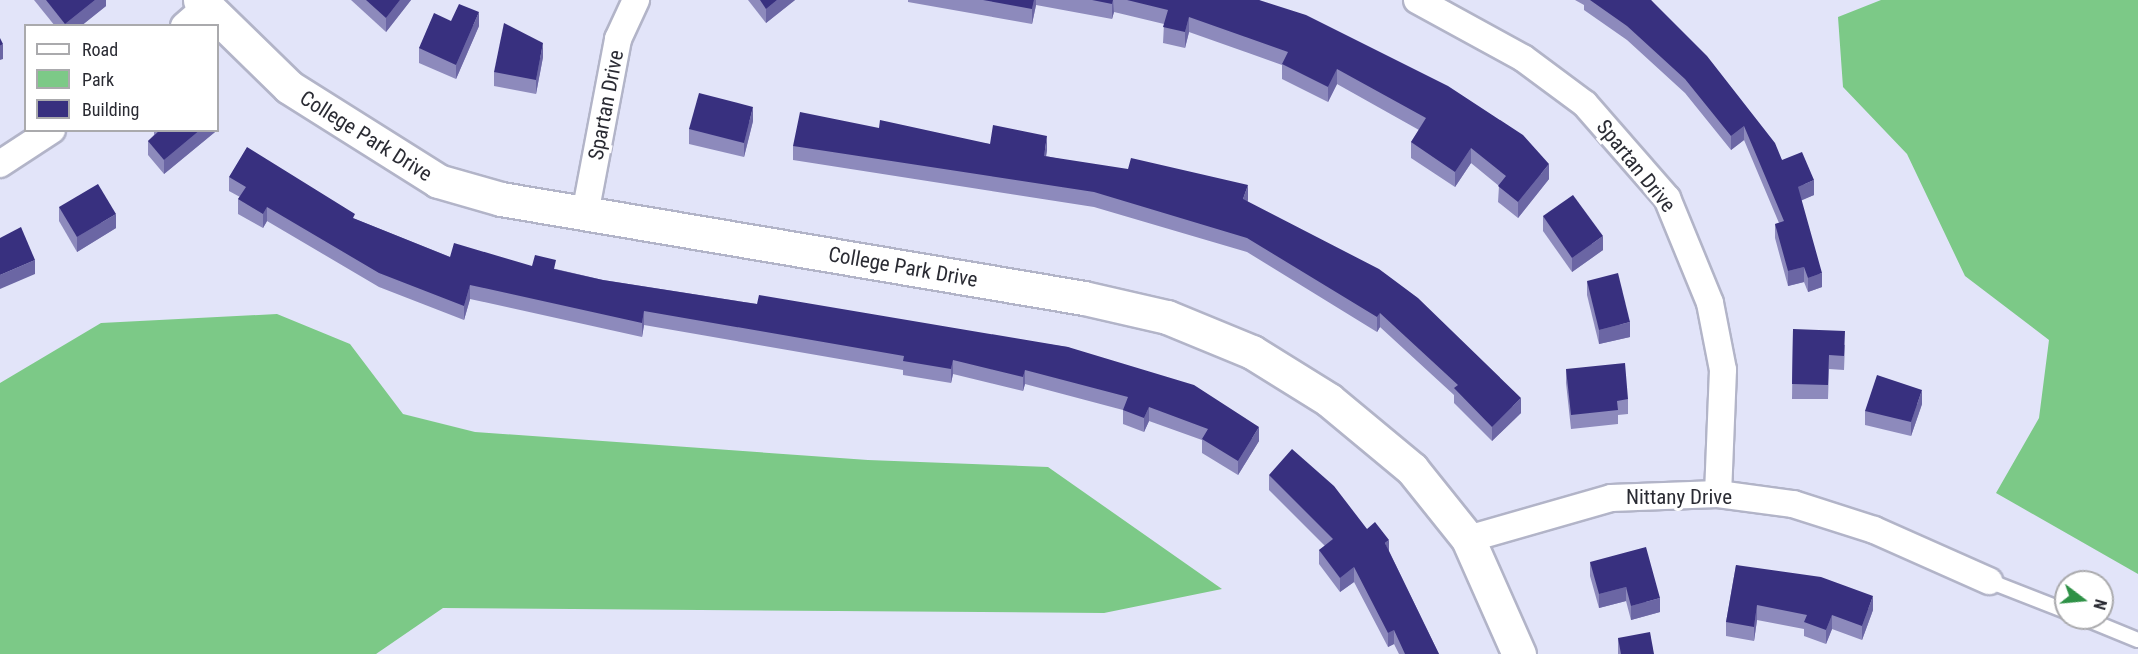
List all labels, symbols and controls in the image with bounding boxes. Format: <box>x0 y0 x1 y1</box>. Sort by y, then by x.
legend <box>24 24 219 132</box>
text: Road <box>82 39 118 60</box>
street label: Spartan Drive <box>583 48 629 162</box>
text: Park <box>82 69 114 90</box>
street label: College Park Drive <box>295 85 437 187</box>
text: Building <box>82 99 139 120</box>
street label: Spartan Drive <box>1591 115 1681 217</box>
street label: College Park Drive <box>826 241 980 293</box>
street label: Nittany Drive <box>1626 484 1732 510</box>
north arrow <box>2054 570 2114 630</box>
text: N <box>2089 597 2110 612</box>

